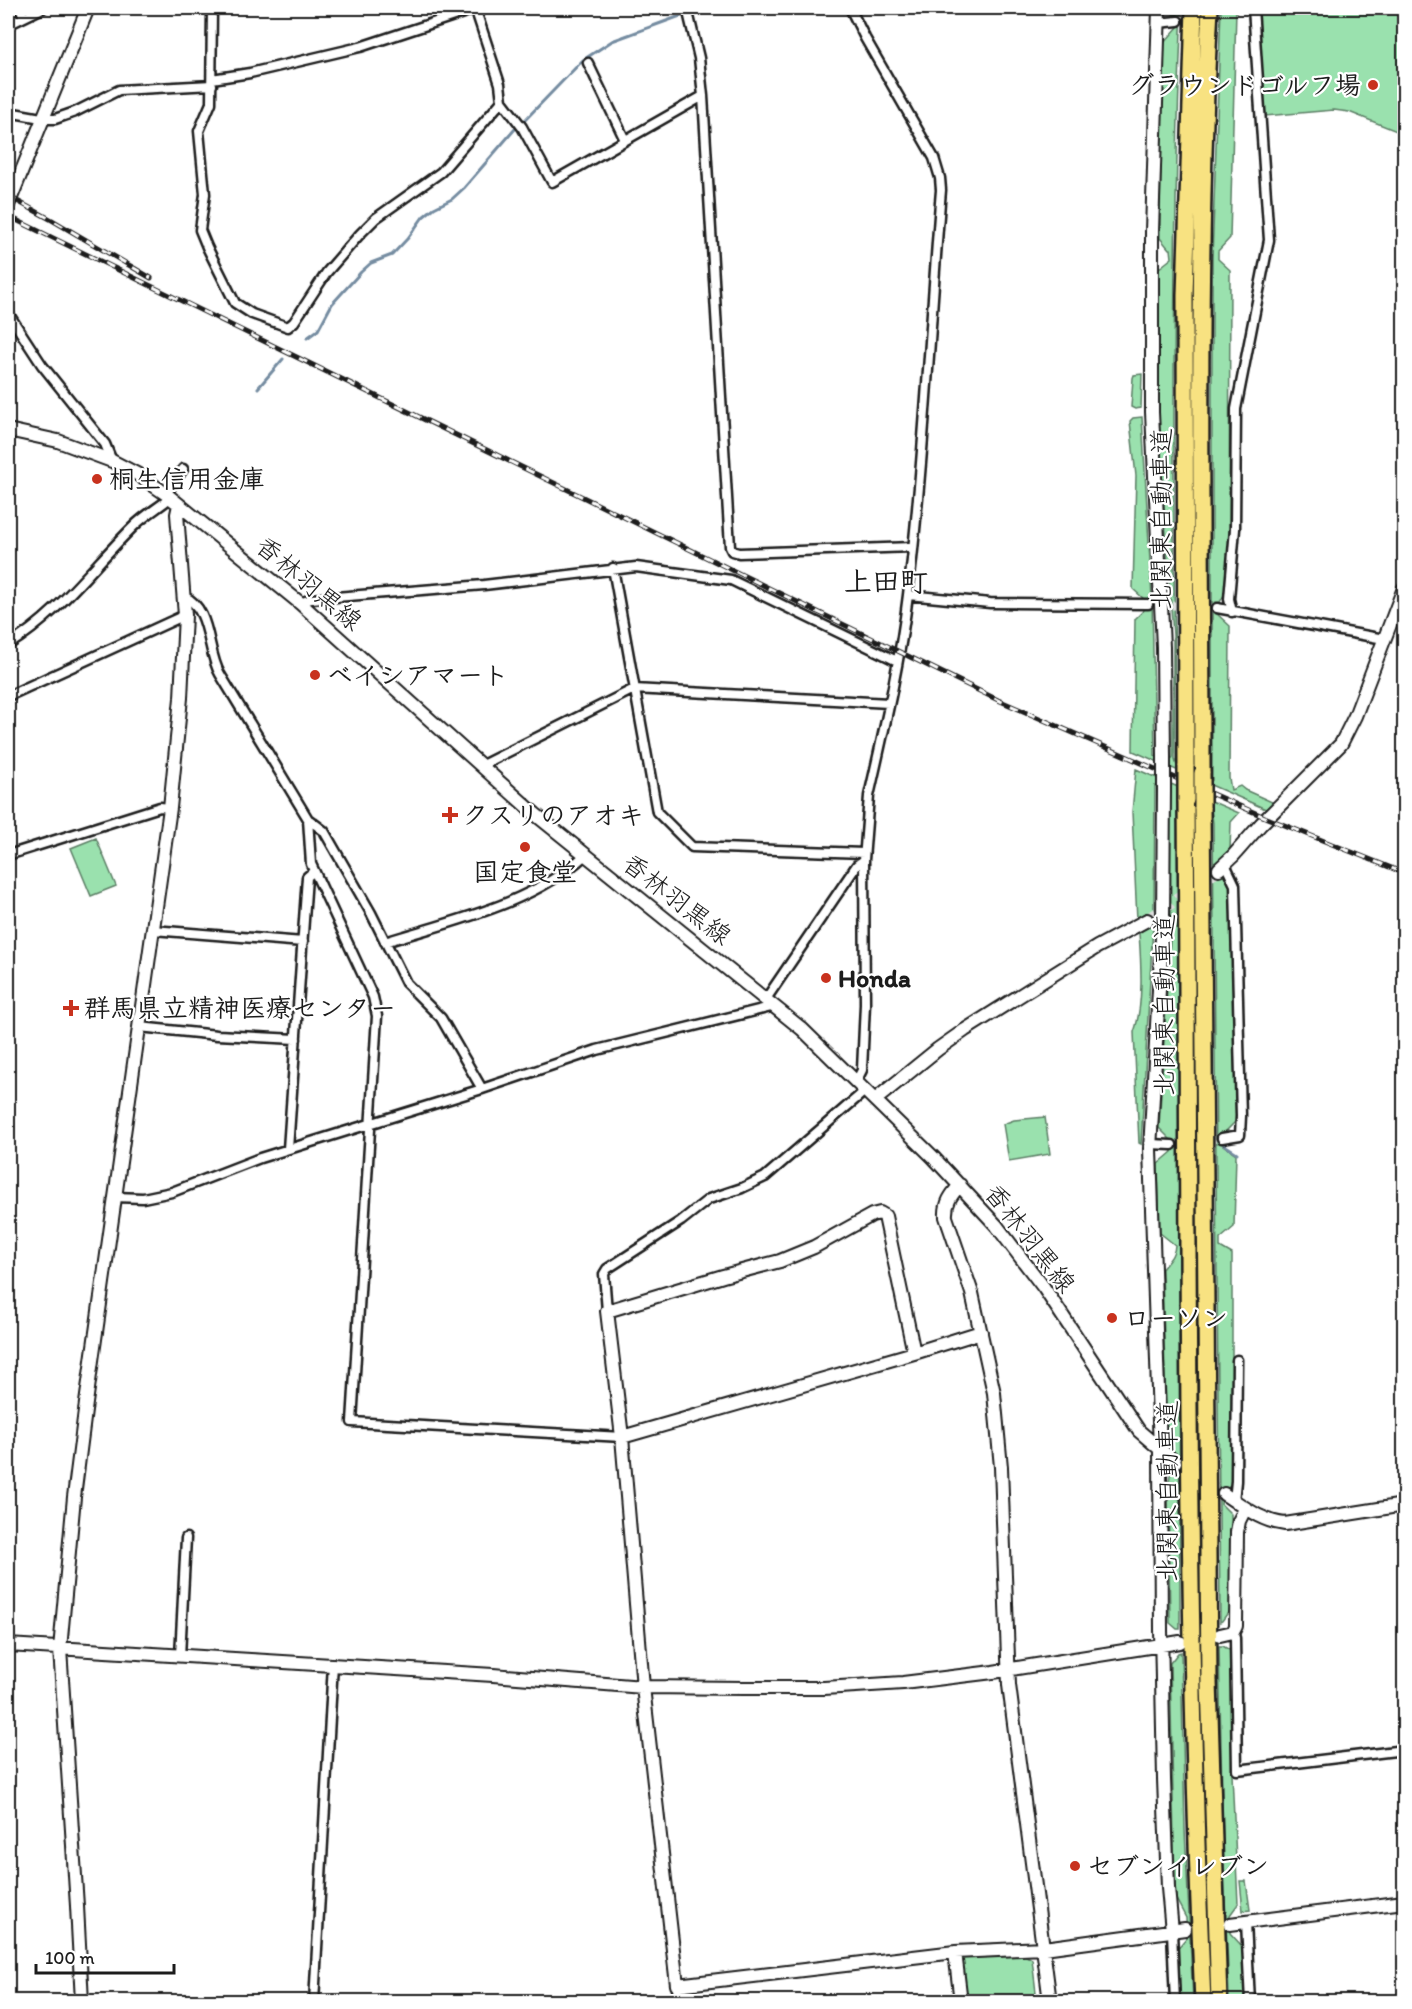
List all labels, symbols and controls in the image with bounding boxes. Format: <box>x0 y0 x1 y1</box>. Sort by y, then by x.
place label: グラウンドゴルフ場 <box>1128 69 1361 101</box>
marker: グラウンドゴルフ場 <box>1366 78 1380 92</box>
street label: 北関東自動車道 <box>1145 428 1177 610</box>
place label: 桐生信用金庫 <box>109 463 265 495</box>
marker: 桐生信用金庫 <box>90 472 104 486</box>
street label: 香林羽黒線 <box>249 529 369 637</box>
district label: 上田町 <box>844 564 928 598</box>
place label: ベイシアマート <box>327 659 509 691</box>
marker: ベイシアマート <box>308 668 322 682</box>
place label: クスリのアオキ <box>462 799 644 831</box>
marker: クスリのアオキ <box>443 808 457 822</box>
marker: 国定食堂 <box>518 840 532 854</box>
street label: 香林羽黒線 <box>616 846 738 952</box>
place label: 国定食堂 <box>473 856 577 888</box>
street label: 北関東自動車道 <box>1148 914 1180 1096</box>
place label: Honda <box>838 962 911 994</box>
marker: Honda <box>819 971 833 985</box>
place label: 群馬県立精神医療センター <box>84 992 396 1024</box>
marker: 群馬県立精神医療センター <box>62 999 80 1017</box>
street label: 香林羽黒線 <box>977 1177 1083 1299</box>
place label: ローソン <box>1124 1302 1228 1334</box>
marker: ローソン <box>1105 1311 1119 1325</box>
street label: 北関東自動車道 <box>1151 1400 1183 1582</box>
place label: セブンイレブン <box>1087 1850 1269 1882</box>
marker: セブンイレブン <box>1068 1859 1082 1873</box>
scale bar <box>36 1937 174 1975</box>
text: 100 m <box>45 1947 95 1969</box>

